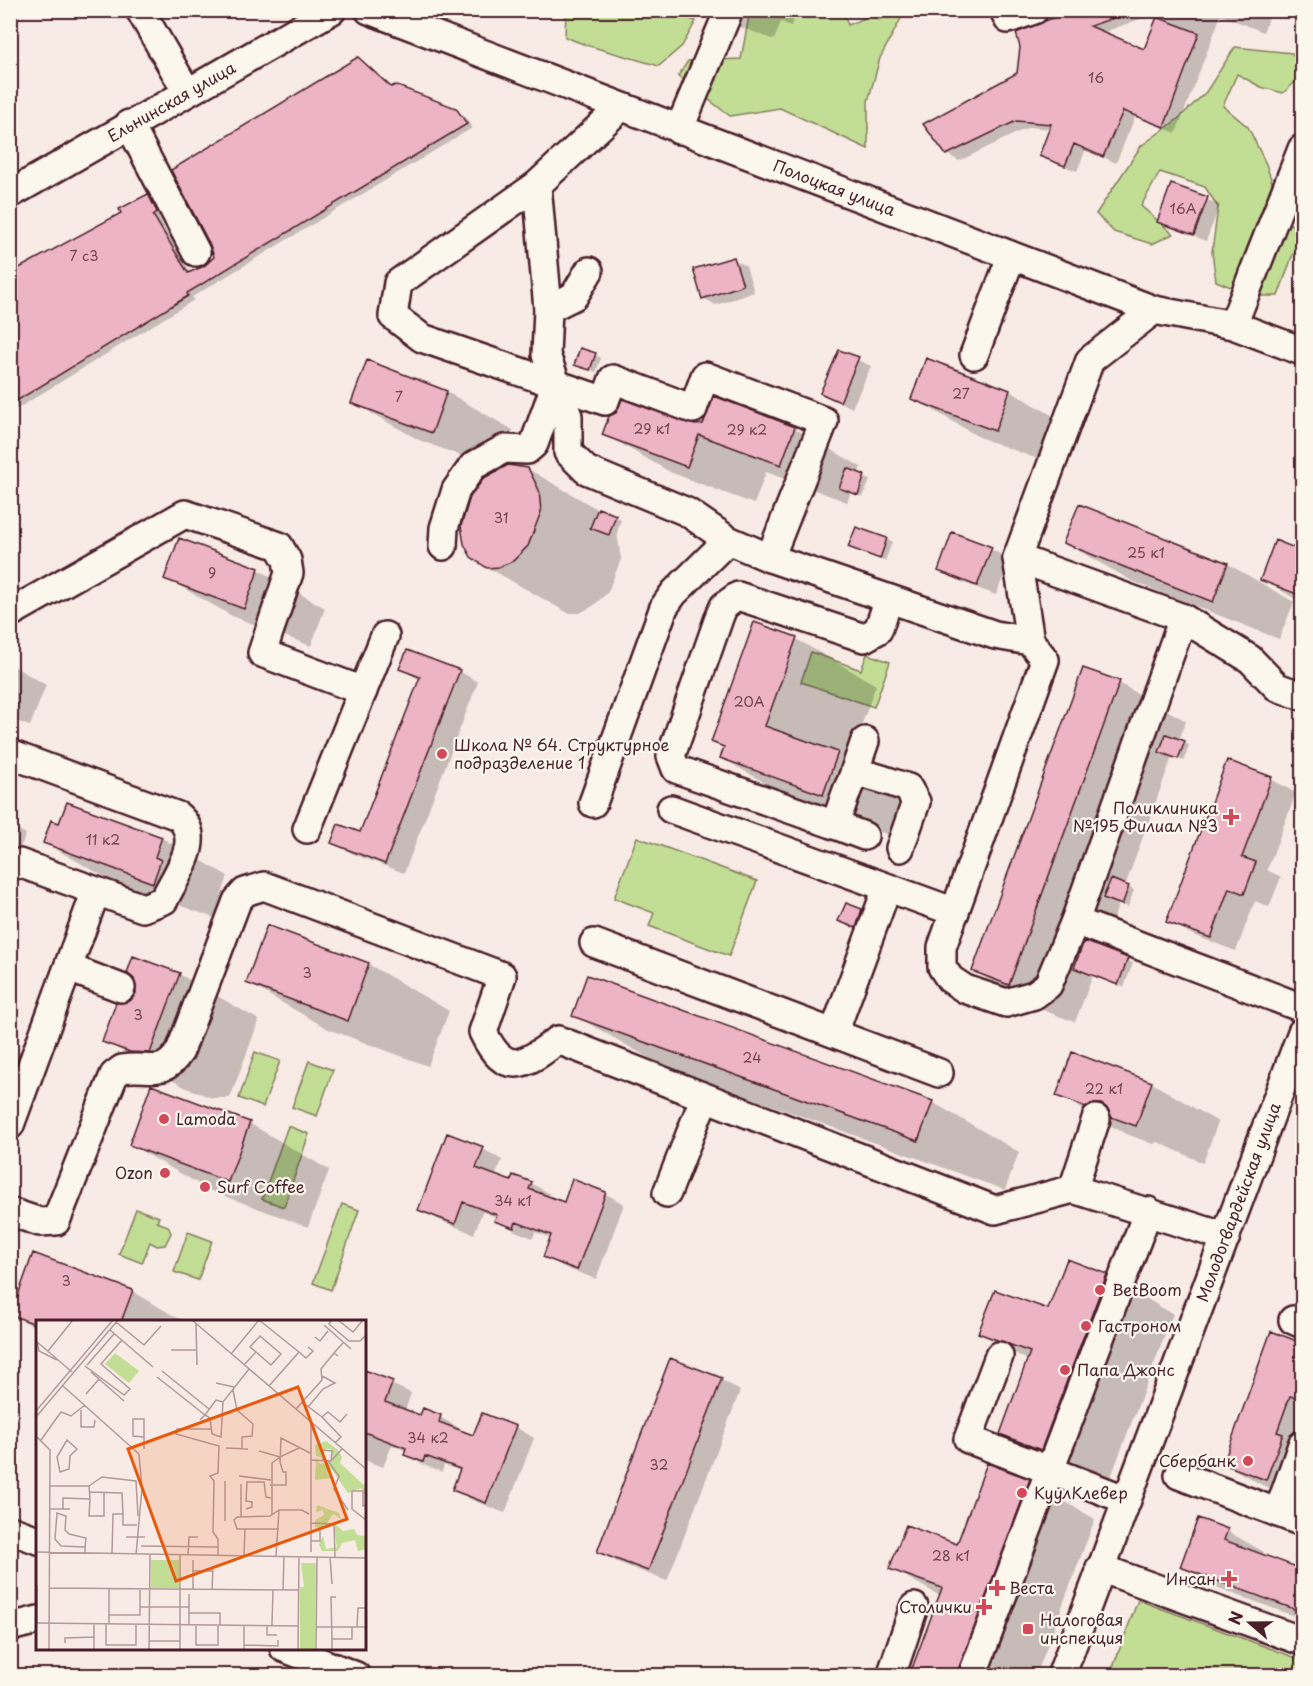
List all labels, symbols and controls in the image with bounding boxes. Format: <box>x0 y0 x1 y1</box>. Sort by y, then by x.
street label: Ельнинская улица <box>102 55 240 147</box>
house number: 16 <box>1088 67 1104 88</box>
street label: Полоцкая улица <box>770 153 899 221</box>
house number: 16А <box>1170 198 1197 219</box>
house number: 7 с3 <box>69 245 99 266</box>
house number: 27 <box>952 383 970 404</box>
house number: 7 <box>395 386 403 407</box>
house number: 29 к1 <box>634 418 670 439</box>
house number: 29 к2 <box>727 419 767 440</box>
house number: 31 <box>494 507 508 528</box>
house number: 25 к1 <box>1127 542 1165 563</box>
house number: 9 <box>208 562 216 583</box>
house number: 20А <box>734 691 765 712</box>
place label: Школа № 64. Структурное подразделение 1 <box>454 732 670 774</box>
marker: Школа № 64. Структурное подразделение 1 <box>435 747 449 761</box>
place label: Поликлиника №195 Филиал №3 <box>1073 795 1218 837</box>
marker: Поликлиника №195 Филиал №3 <box>1222 808 1240 826</box>
house number: 11 к2 <box>86 829 120 850</box>
house number: 3 <box>302 962 312 983</box>
house number: 3 <box>133 1004 143 1025</box>
house number: 24 <box>743 1047 761 1068</box>
house number: 22 к1 <box>1085 1078 1123 1099</box>
street label: Молодогвардейская улица <box>1189 1099 1286 1305</box>
place label: Lamoda <box>176 1106 236 1130</box>
marker: Lamoda <box>157 1112 171 1126</box>
place label: Ozon <box>115 1160 153 1184</box>
marker: Ozon <box>158 1166 172 1180</box>
place label: Surf Coffee <box>217 1174 305 1198</box>
marker: Surf Coffee <box>198 1180 212 1194</box>
house number: 34 к1 <box>494 1190 532 1211</box>
house number: 3 <box>61 1270 71 1291</box>
place label: BetBoom <box>1112 1277 1182 1301</box>
marker: BetBoom <box>1093 1283 1107 1297</box>
place label: Гастроном <box>1098 1313 1181 1337</box>
marker: Гастроном <box>1079 1319 1093 1333</box>
inset map <box>36 1320 366 1650</box>
place label: Папа Джонс <box>1077 1357 1175 1381</box>
marker: Папа Джонс <box>1058 1363 1072 1377</box>
house number: 34 к2 <box>407 1427 449 1448</box>
place label: Сбербанк <box>1159 1448 1236 1472</box>
house number: 32 <box>650 1454 668 1475</box>
marker: Сбербанк <box>1241 1454 1255 1468</box>
place label: КуулКлевер <box>1034 1480 1128 1504</box>
marker: КуулКлевер <box>1015 1486 1029 1500</box>
house number: 28 к1 <box>932 1545 970 1566</box>
place label: Инсан <box>1166 1566 1216 1590</box>
marker: Инсан <box>1220 1570 1238 1588</box>
place label: Веста <box>1009 1575 1054 1599</box>
marker: Веста <box>990 1581 1004 1595</box>
north arrow <box>1220 1593 1280 1653</box>
place label: Столички <box>899 1594 972 1618</box>
marker: Столички <box>977 1600 991 1614</box>
place label: Налоговая инспекция <box>1040 1607 1123 1649</box>
text: N <box>1222 1607 1248 1628</box>
marker: Налоговая инспекция <box>1021 1622 1035 1636</box>

